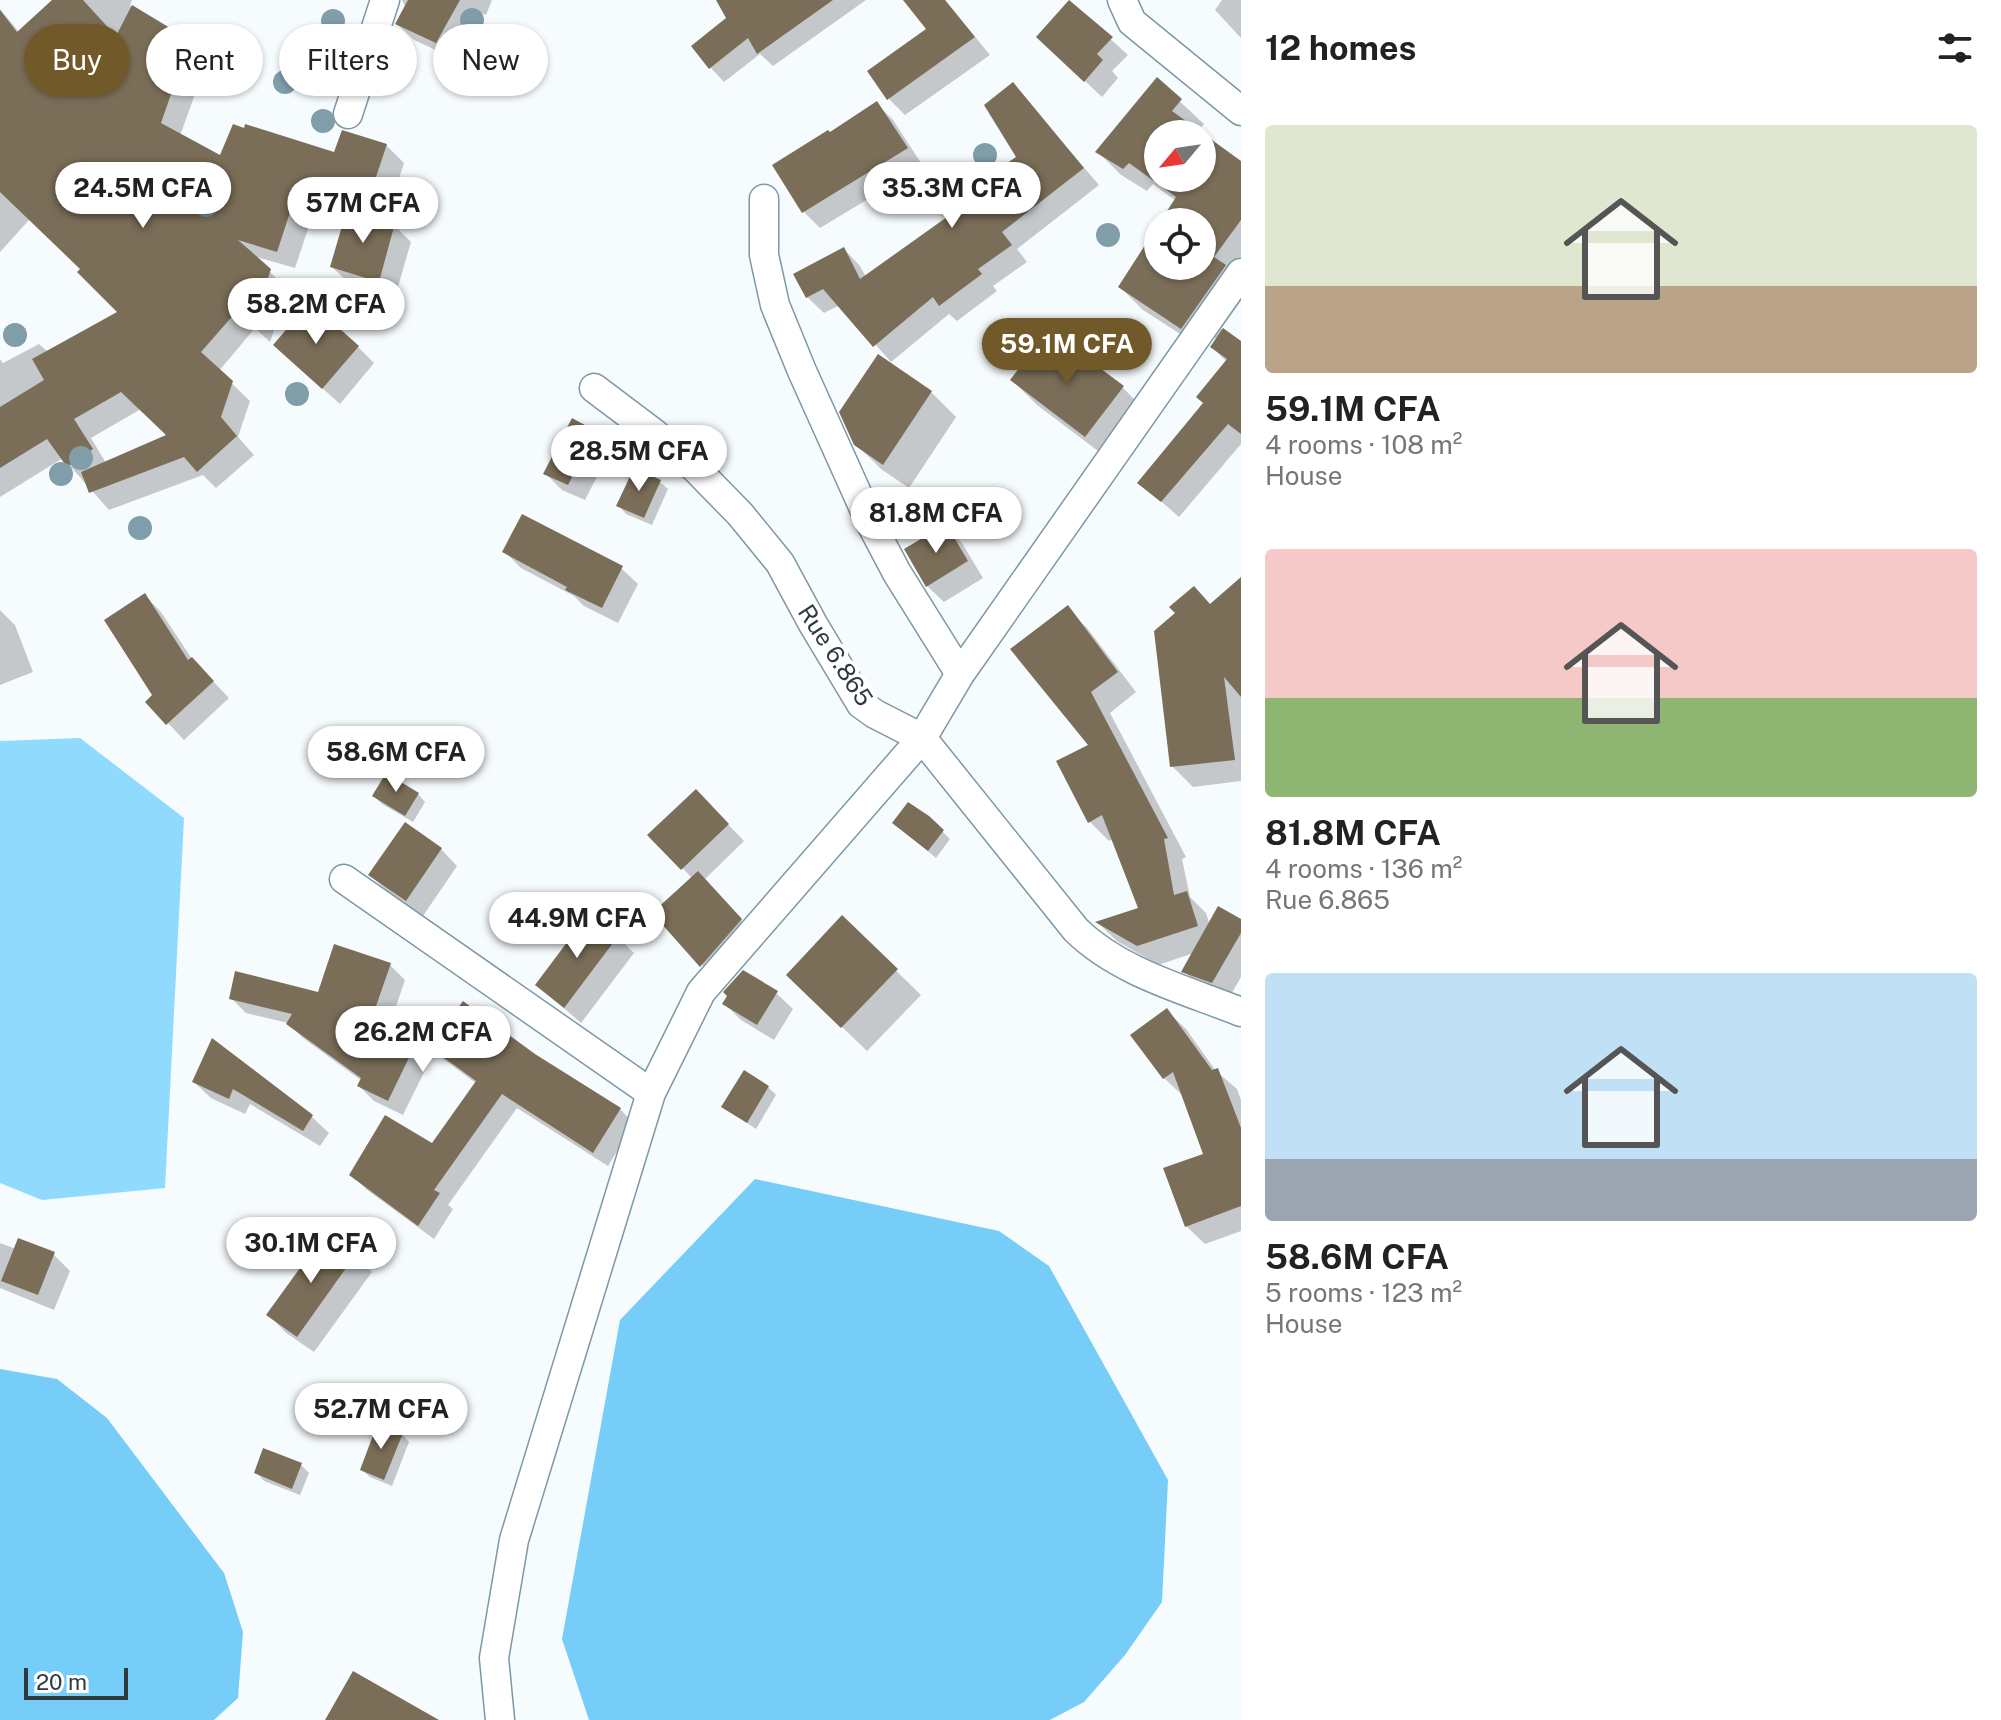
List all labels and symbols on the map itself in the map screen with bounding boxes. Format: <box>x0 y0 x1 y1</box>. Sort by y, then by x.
north arrow <box>1144 120 1216 192</box>
pin: 24.5M CFA <box>51 162 235 230</box>
pin: 35.3M CFA <box>860 162 1044 230</box>
pin: 57M CFA <box>289 177 437 245</box>
pin: 58.2M CFA <box>224 278 408 346</box>
pin: 59.1M CFA <box>975 318 1159 386</box>
pin: 28.5M CFA <box>547 425 731 493</box>
pin: 81.8M CFA <box>844 487 1028 555</box>
street label: Rue 6.865 <box>793 599 879 711</box>
pin: 58.6M CFA <box>304 726 488 794</box>
pin: 44.9M CFA <box>485 892 669 960</box>
pin: 26.2M CFA <box>331 1006 515 1074</box>
pin: 30.1M CFA <box>219 1217 403 1285</box>
pin: 52.7M CFA <box>289 1383 473 1451</box>
scale bar <box>24 1664 128 1700</box>

